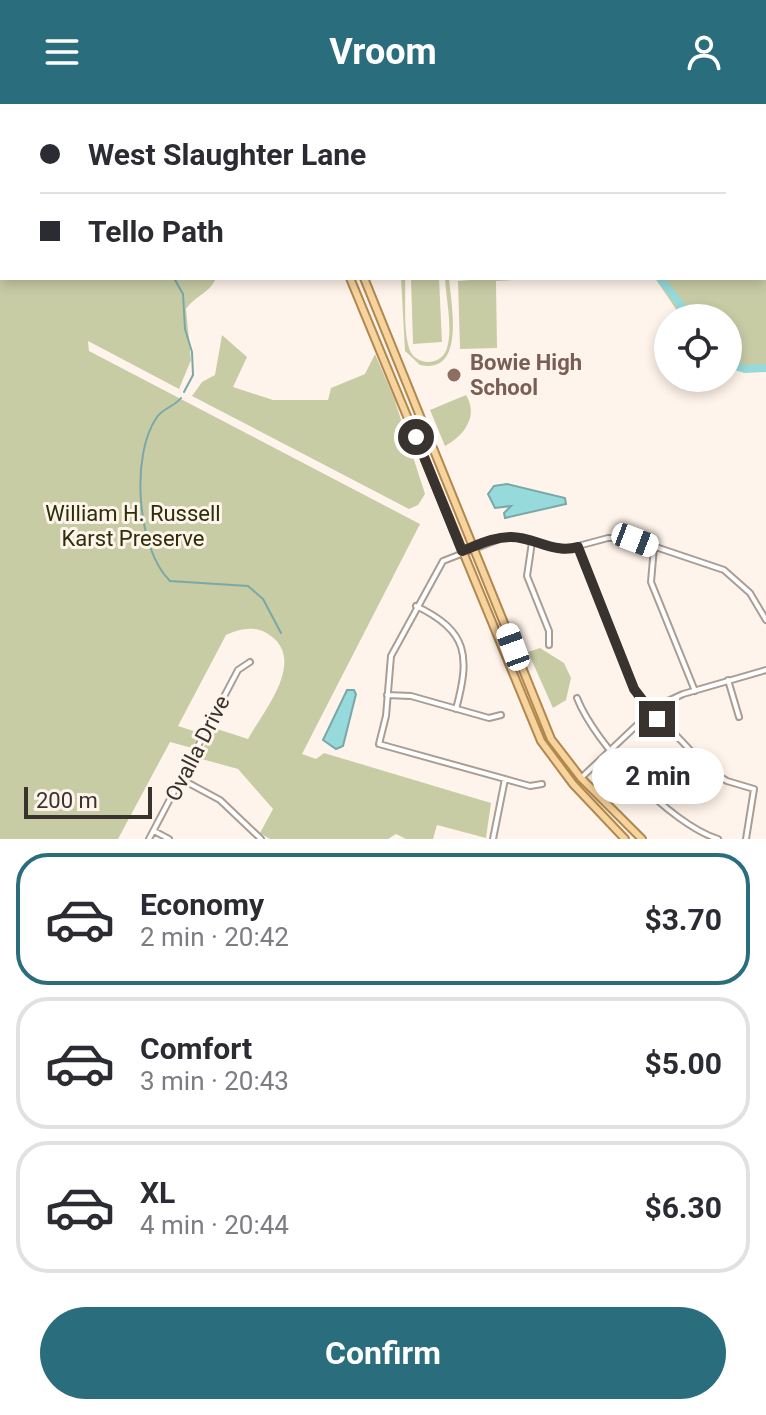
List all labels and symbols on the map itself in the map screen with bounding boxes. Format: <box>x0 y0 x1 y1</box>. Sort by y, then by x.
place label: Bowie High School <box>470 350 582 400</box>
marker: Bowie High School <box>445 366 463 384</box>
route start <box>398 419 434 455</box>
park label: William H. Russell Karst Preserve <box>45 501 221 551</box>
car <box>608 520 662 560</box>
car <box>494 620 532 674</box>
street label: Ovalla Drive <box>160 691 235 805</box>
route end <box>639 701 675 737</box>
callout: 2 min <box>591 747 723 803</box>
scale bar <box>24 783 152 819</box>

